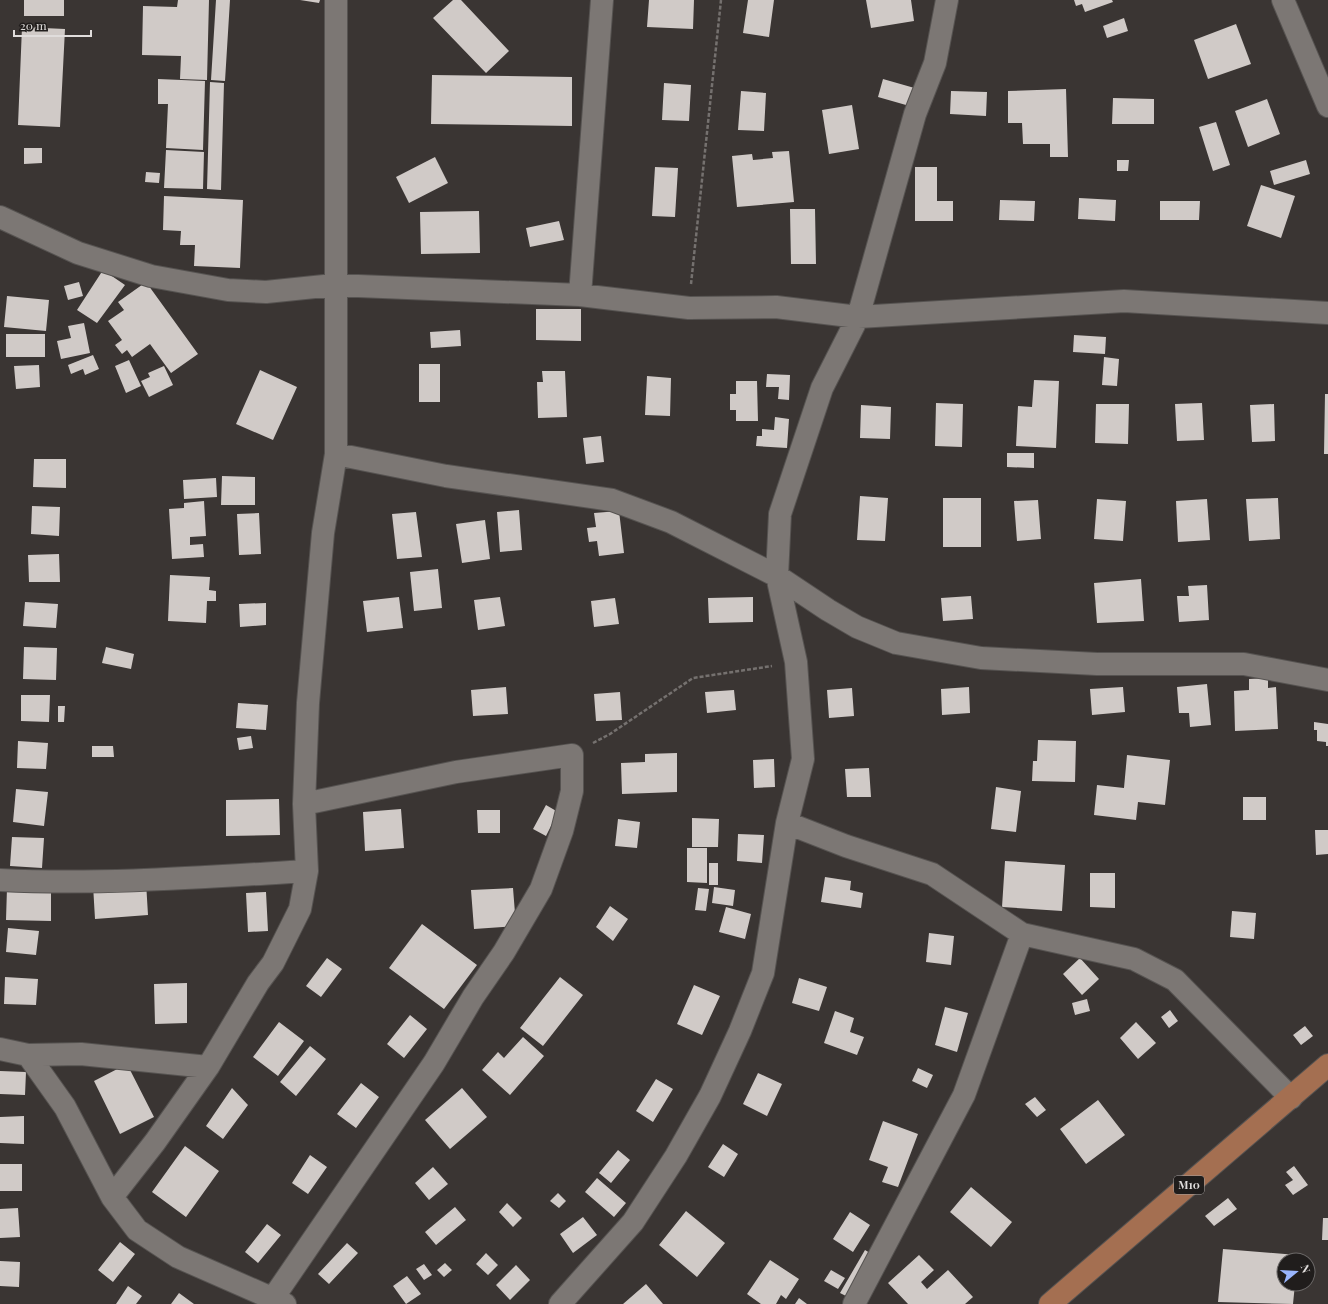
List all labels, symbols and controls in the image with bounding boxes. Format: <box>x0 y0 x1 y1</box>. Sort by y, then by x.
scale bar <box>14 12 91 38</box>
text: 20 m <box>20 17 47 33</box>
road number: M10 <box>1174 1176 1204 1194</box>
north arrow <box>1276 1252 1316 1292</box>
text: N <box>1298 1263 1314 1275</box>

